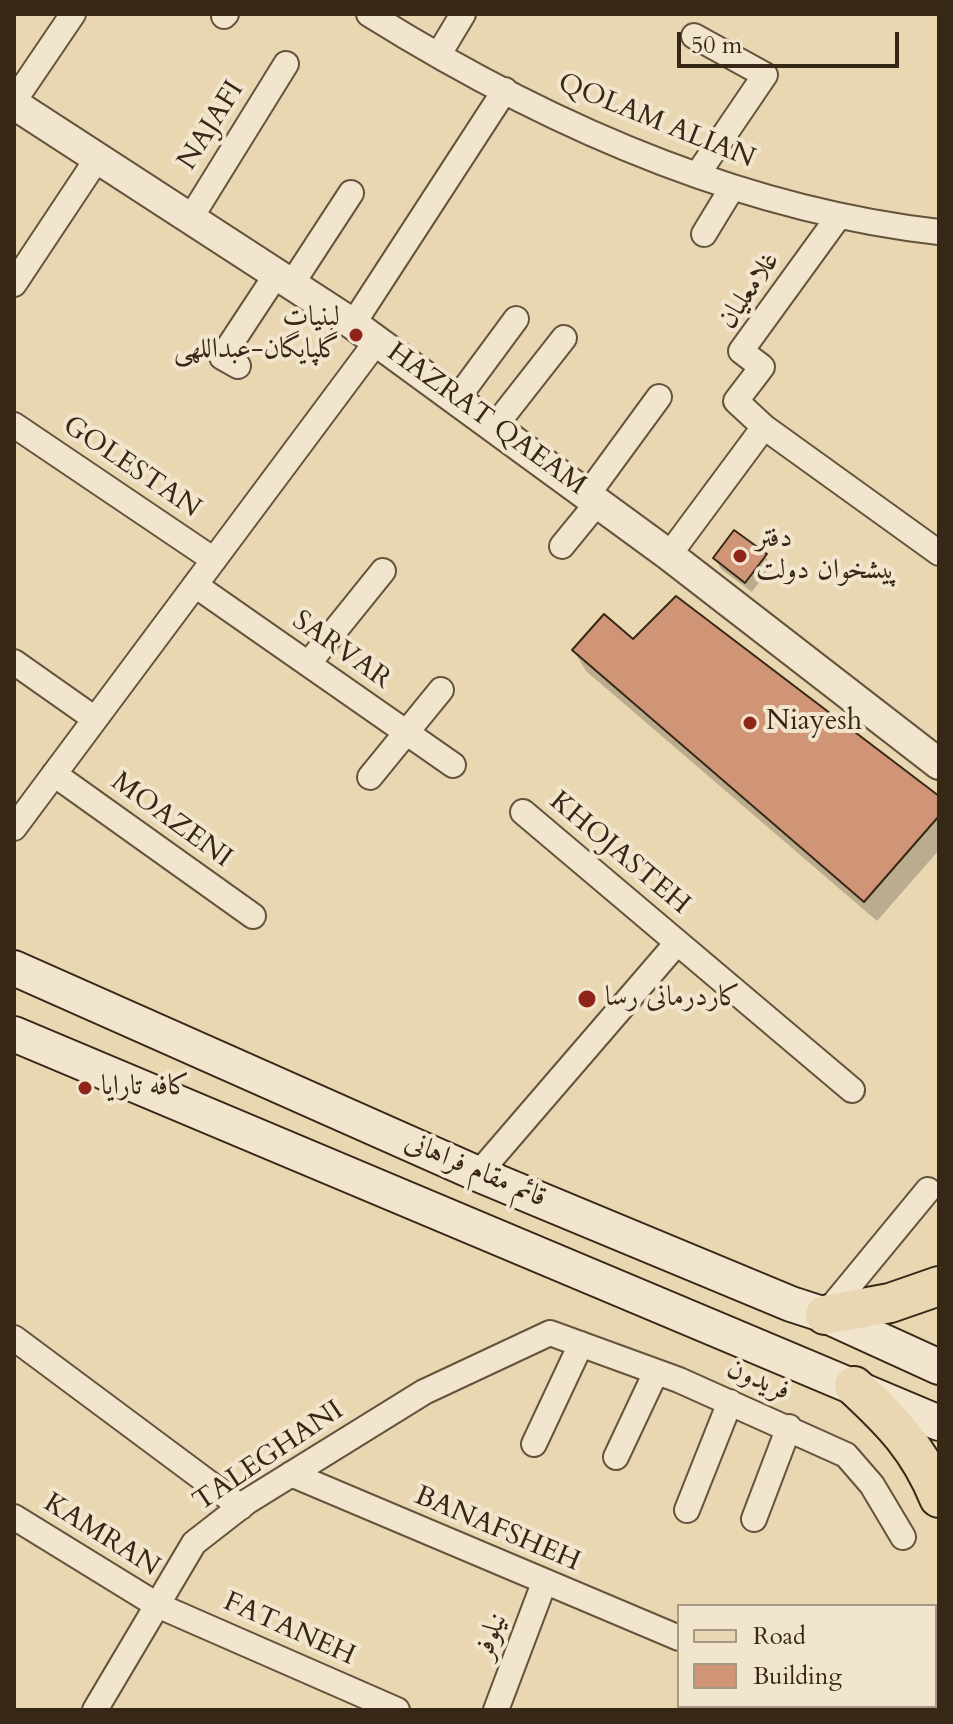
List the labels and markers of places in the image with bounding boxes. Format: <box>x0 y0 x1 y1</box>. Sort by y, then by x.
place label: لبنیات گلپایگان-عبداللهی <box>174 302 340 368</box>
marker: لبنیات گلپایگان-عبداللهی <box>347 326 365 344</box>
place label: دفتر پیشخوان دولت <box>756 523 897 589</box>
marker: دفتر پیشخوان دولت <box>731 547 749 565</box>
place label: Niayesh <box>766 706 862 740</box>
marker: Niayesh <box>741 714 759 732</box>
place label: کاردرمانی رسا <box>605 982 740 1016</box>
marker: کاردرمانی رسا <box>576 988 598 1010</box>
place label: کافه تارایا <box>101 1071 190 1105</box>
marker: کافه تارایا <box>76 1079 94 1097</box>

